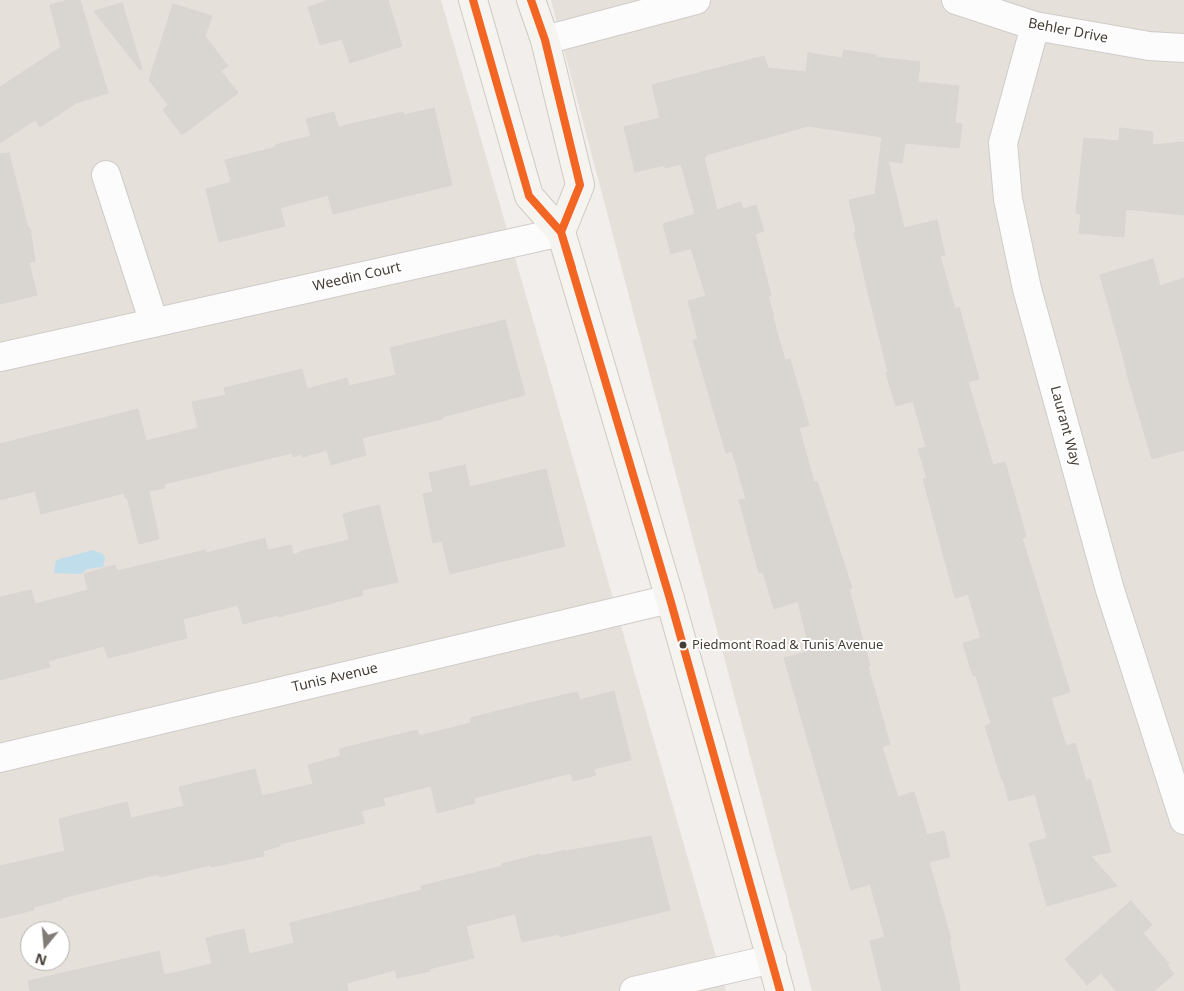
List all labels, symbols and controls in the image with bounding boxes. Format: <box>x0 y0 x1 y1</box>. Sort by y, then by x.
street label: Behler Drive <box>1027 15 1109 47</box>
street label: Weedin Court <box>311 259 403 295</box>
street label: Laurant Way <box>1046 384 1084 468</box>
place label: Piedmont Road & Tunis Avenue <box>692 637 883 653</box>
marker: Piedmont Road & Tunis Avenue <box>678 640 688 650</box>
street label: Tunis Avenue <box>290 660 380 696</box>
north arrow <box>20 921 70 971</box>
text: N <box>33 949 49 971</box>

